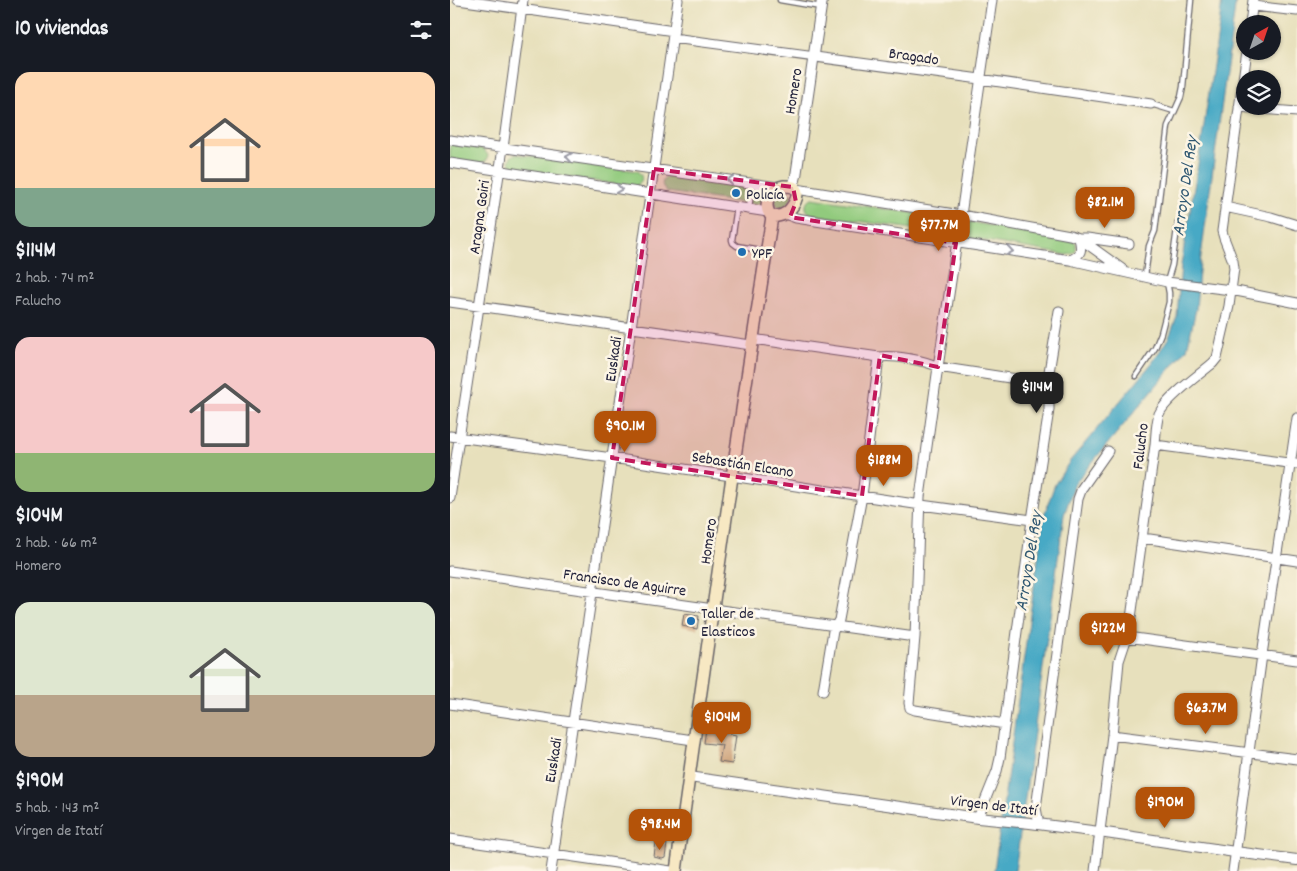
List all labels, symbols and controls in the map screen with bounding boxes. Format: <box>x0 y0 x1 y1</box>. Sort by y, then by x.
text: 10 viviendas <box>15 15 109 45</box>
north arrow <box>1236 15 1281 60</box>
map controls <box>1236 15 1281 115</box>
icon: filters <box>407 16 435 44</box>
street label: Bragado <box>887 43 940 72</box>
street label: Homero <box>779 67 809 116</box>
button: layers <box>1236 70 1281 115</box>
icon: home <box>180 105 270 195</box>
water label: Arroyo Del Rey <box>1167 132 1206 238</box>
one-way arrow <box>565 152 573 163</box>
one-way arrow <box>725 175 733 186</box>
street label: Aragna Goiri <box>464 179 497 256</box>
one-way arrow <box>616 183 624 194</box>
place label: Policía <box>746 184 784 207</box>
pin: $82.1M <box>1064 186 1146 229</box>
marker: Policía <box>730 187 742 199</box>
text: $82.1M <box>1086 191 1124 214</box>
pin: $77.7M <box>898 210 980 252</box>
text: $77.7M <box>920 214 958 237</box>
one-way arrow <box>828 218 837 228</box>
text: $114M <box>15 237 56 267</box>
place label: YPF <box>752 243 772 266</box>
one-way arrow <box>1007 245 1015 256</box>
marker: YPF <box>736 246 748 258</box>
text: 2 hab. · 74 m² <box>15 267 94 290</box>
text: Falucho <box>15 290 61 313</box>
street label: Euskadi <box>600 335 629 383</box>
icon: home <box>180 370 270 460</box>
pin: $114M <box>1002 372 1072 414</box>
text: $114M <box>1021 376 1053 399</box>
pin: $90.1M <box>584 410 666 453</box>
text: $90.1M <box>605 415 645 438</box>
street label: Falucho <box>1127 422 1156 471</box>
pin: $188M <box>849 444 919 487</box>
street label: Sebastián Elcano <box>690 446 795 485</box>
text: $188M <box>867 449 901 472</box>
text: $104M <box>15 502 63 532</box>
water label: Arroyo Del Rey <box>1010 507 1051 613</box>
street label: Homero <box>695 517 724 566</box>
text: 2 hab. · 66 m² <box>15 532 97 555</box>
text: Homero <box>15 555 61 578</box>
street label: Francisco de Aguirre <box>562 563 688 603</box>
place label: Taller de Elasticos <box>701 603 756 644</box>
pin: $122M <box>1073 612 1143 655</box>
marker: Taller de Elasticos <box>685 615 697 627</box>
text: $122M <box>1091 617 1125 640</box>
icon: home <box>180 635 270 725</box>
pin: $63.7M <box>1165 692 1247 735</box>
text: $63.7M <box>1185 697 1227 720</box>
pin: $104M <box>687 702 757 744</box>
text: $104M <box>704 706 740 729</box>
street label: Euskadi <box>540 736 569 785</box>
text: $190M <box>15 767 64 797</box>
pin: $190M <box>1130 786 1200 829</box>
street label: Virgen de Itatí <box>949 790 1039 823</box>
text: $190M <box>1146 791 1184 814</box>
text: 5 hab. · 143 m² <box>15 797 99 820</box>
pin: $98.4M <box>619 808 701 851</box>
text: $98.4M <box>640 813 680 836</box>
text: Virgen de Itatí <box>15 820 102 843</box>

